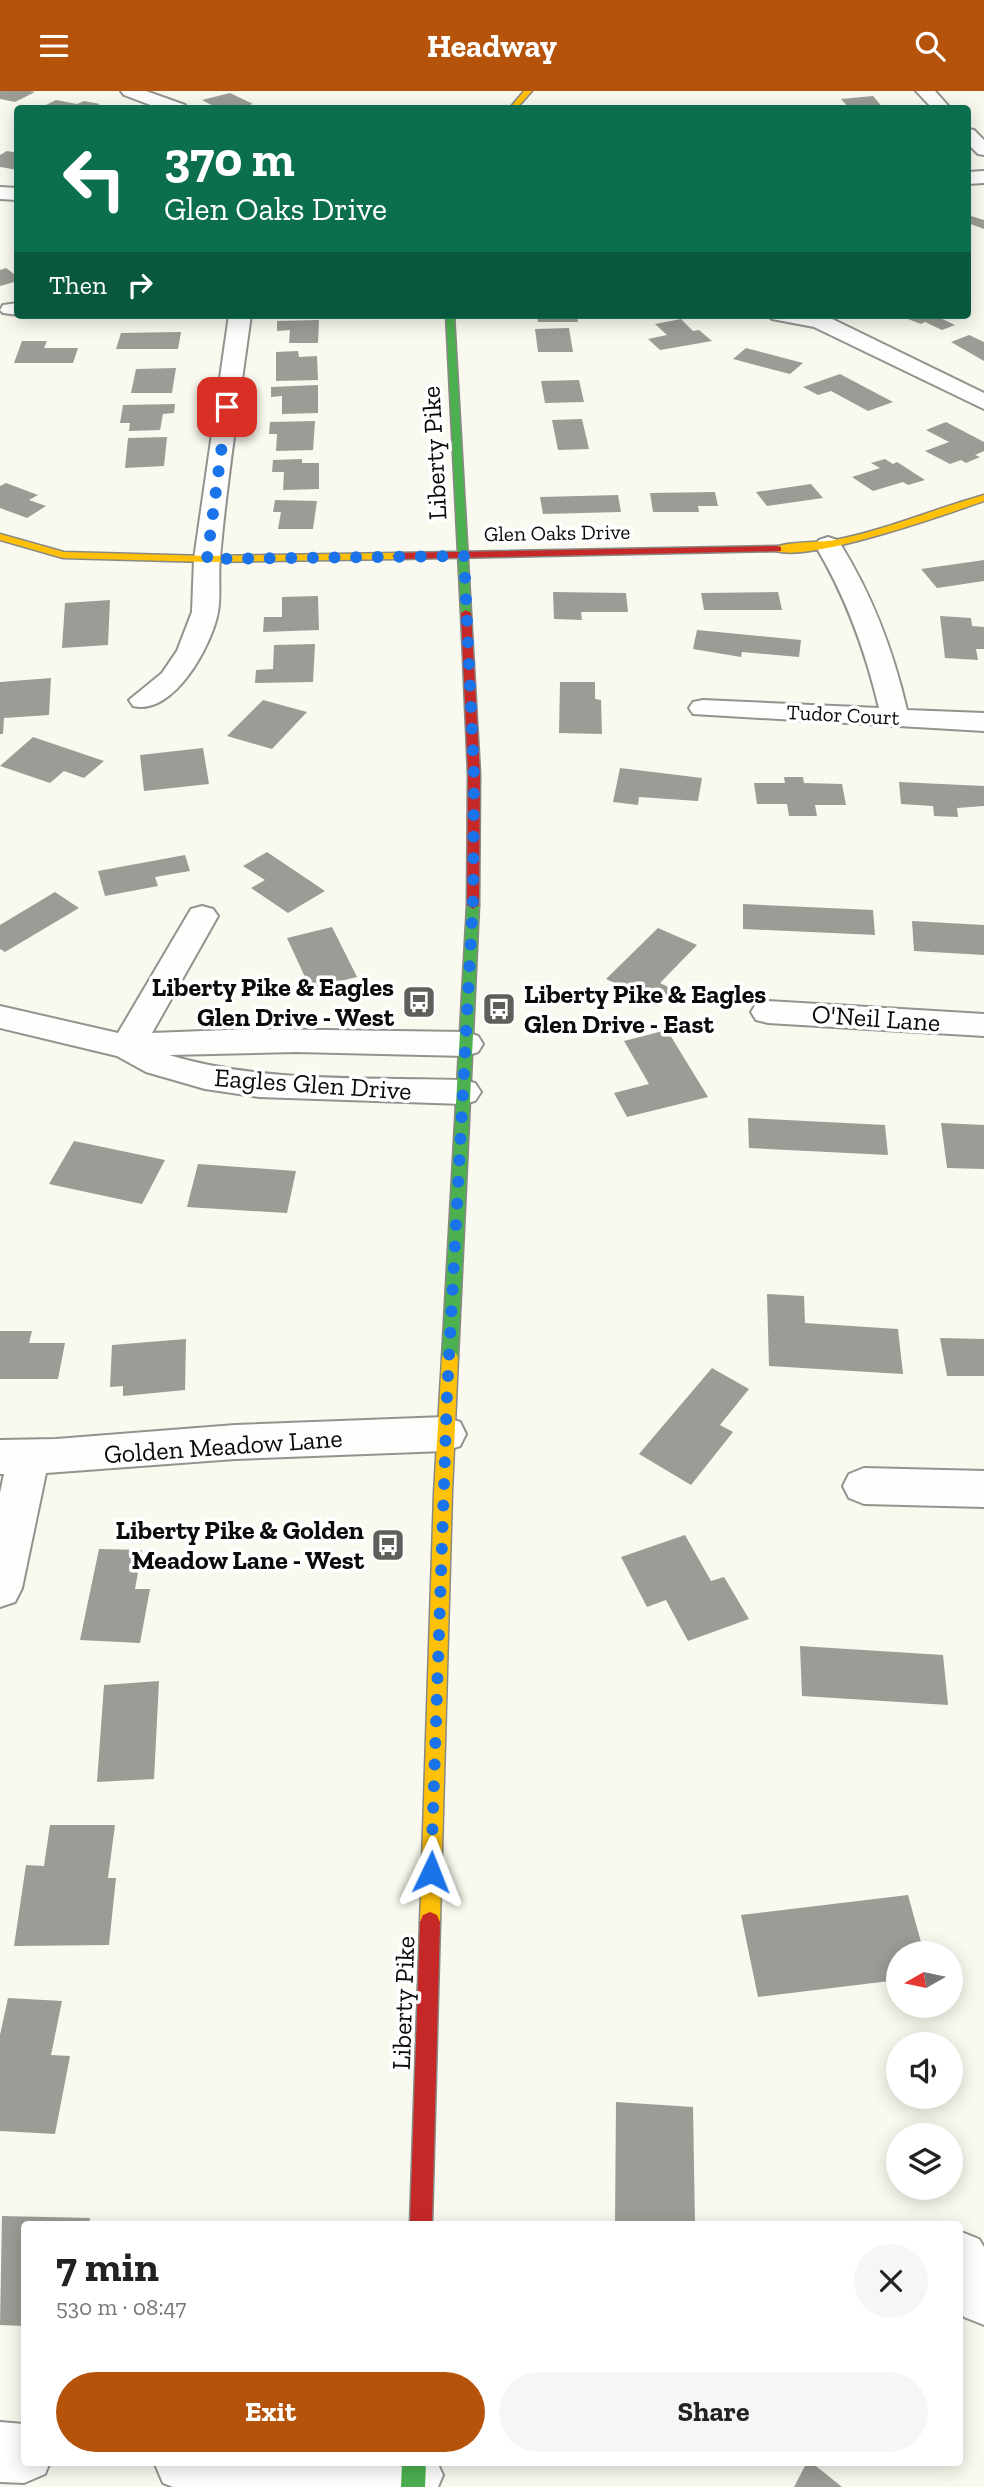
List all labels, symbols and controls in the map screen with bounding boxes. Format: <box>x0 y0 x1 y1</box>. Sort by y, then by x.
icon: menu <box>35 27 73 65</box>
text: Headway <box>427 27 557 65</box>
icon: search <box>911 27 949 65</box>
text: 370 m <box>164 130 295 189</box>
icon: left <box>49 133 140 224</box>
text: Glen Oaks Drive <box>164 190 387 228</box>
icon: right <box>121 266 159 304</box>
text: Then <box>49 269 107 301</box>
pin <box>197 377 257 437</box>
street label: Liberty Pike <box>415 385 453 521</box>
icon: arrive <box>208 388 246 426</box>
street label: Glen Oaks Drive <box>484 519 631 546</box>
street label: Tudor Court <box>786 699 900 730</box>
place label: Liberty Pike & Eagles Glen Drive - West <box>152 971 395 1033</box>
place label: Liberty Pike & Eagles Glen Drive - East <box>524 978 766 1040</box>
bus stop icon: Liberty Pike & Eagles Glen Drive - West <box>400 983 438 1021</box>
bus stop icon: Liberty Pike & Eagles Glen Drive - East <box>480 990 518 1028</box>
street label: O'Neil Lane <box>811 998 941 1038</box>
street label: Eagles Glen Drive <box>213 1061 413 1107</box>
street label: Golden Meadow Lane <box>103 1422 343 1470</box>
place label: Liberty Pike & Golden Meadow Lane - West <box>116 1514 365 1576</box>
bus stop icon: Liberty Pike & Golden Meadow Lane - West <box>369 1526 407 1564</box>
position arrow <box>394 1835 468 1909</box>
street label: Liberty Pike <box>385 1935 421 2071</box>
north arrow <box>886 1941 962 2018</box>
map controls <box>886 1941 963 2200</box>
button: sound <box>886 2032 963 2109</box>
button: layers <box>886 2123 963 2200</box>
text: 7 min <box>56 2241 159 2292</box>
button: close <box>854 2244 928 2318</box>
text: 530 m · 08:47 <box>56 2293 186 2321</box>
button: Exit <box>56 2372 485 2452</box>
button: Share <box>499 2372 928 2452</box>

